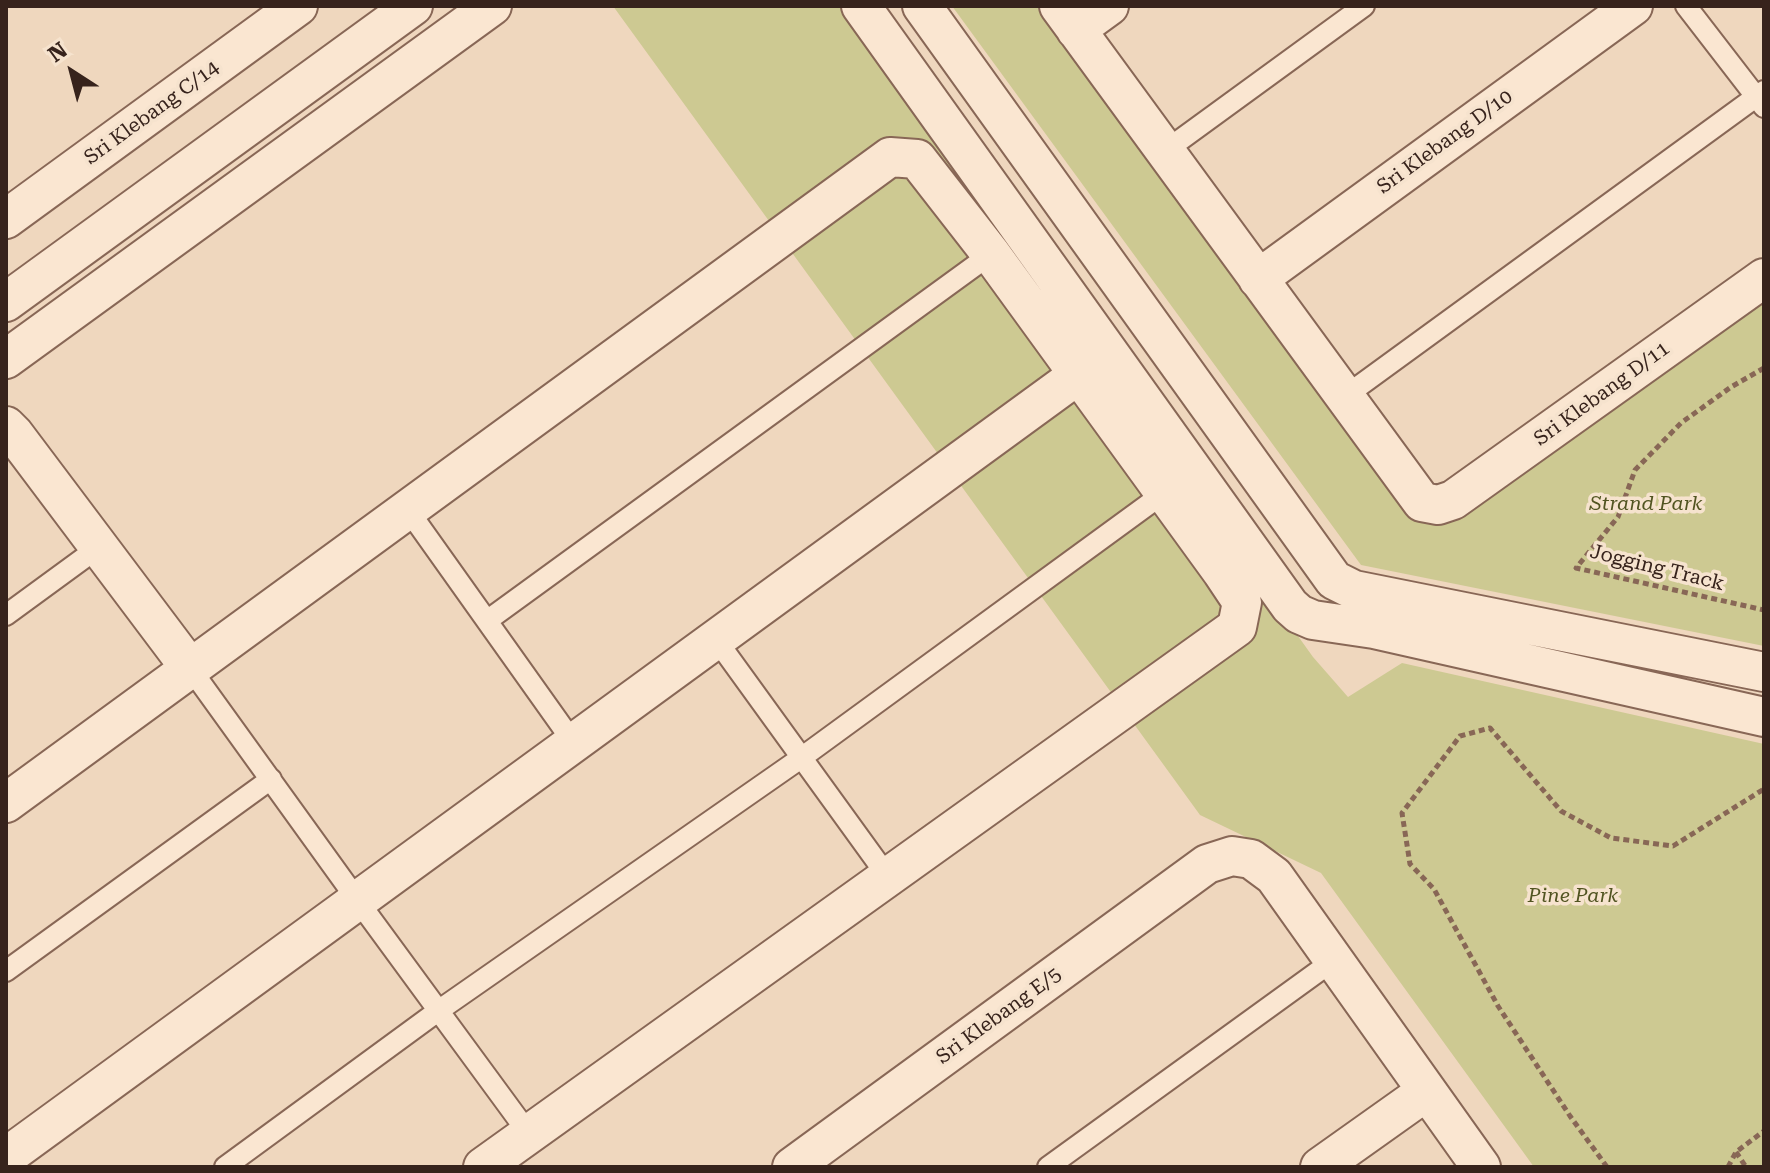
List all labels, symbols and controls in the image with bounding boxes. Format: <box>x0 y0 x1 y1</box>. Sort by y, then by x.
north arrow <box>32 32 112 112</box>
text: N <box>43 37 72 67</box>
street label: Sri Klebang C/14 <box>80 56 224 170</box>
street label: Sri Klebang D/10 <box>1373 85 1517 199</box>
street label: Sri Klebang D/11 <box>1530 337 1674 451</box>
park label: Strand Park <box>1590 492 1702 516</box>
street label: Jogging Track <box>1587 540 1727 596</box>
park label: Pine Park <box>1528 884 1618 908</box>
street label: Sri Klebang E/5 <box>932 963 1066 1069</box>

